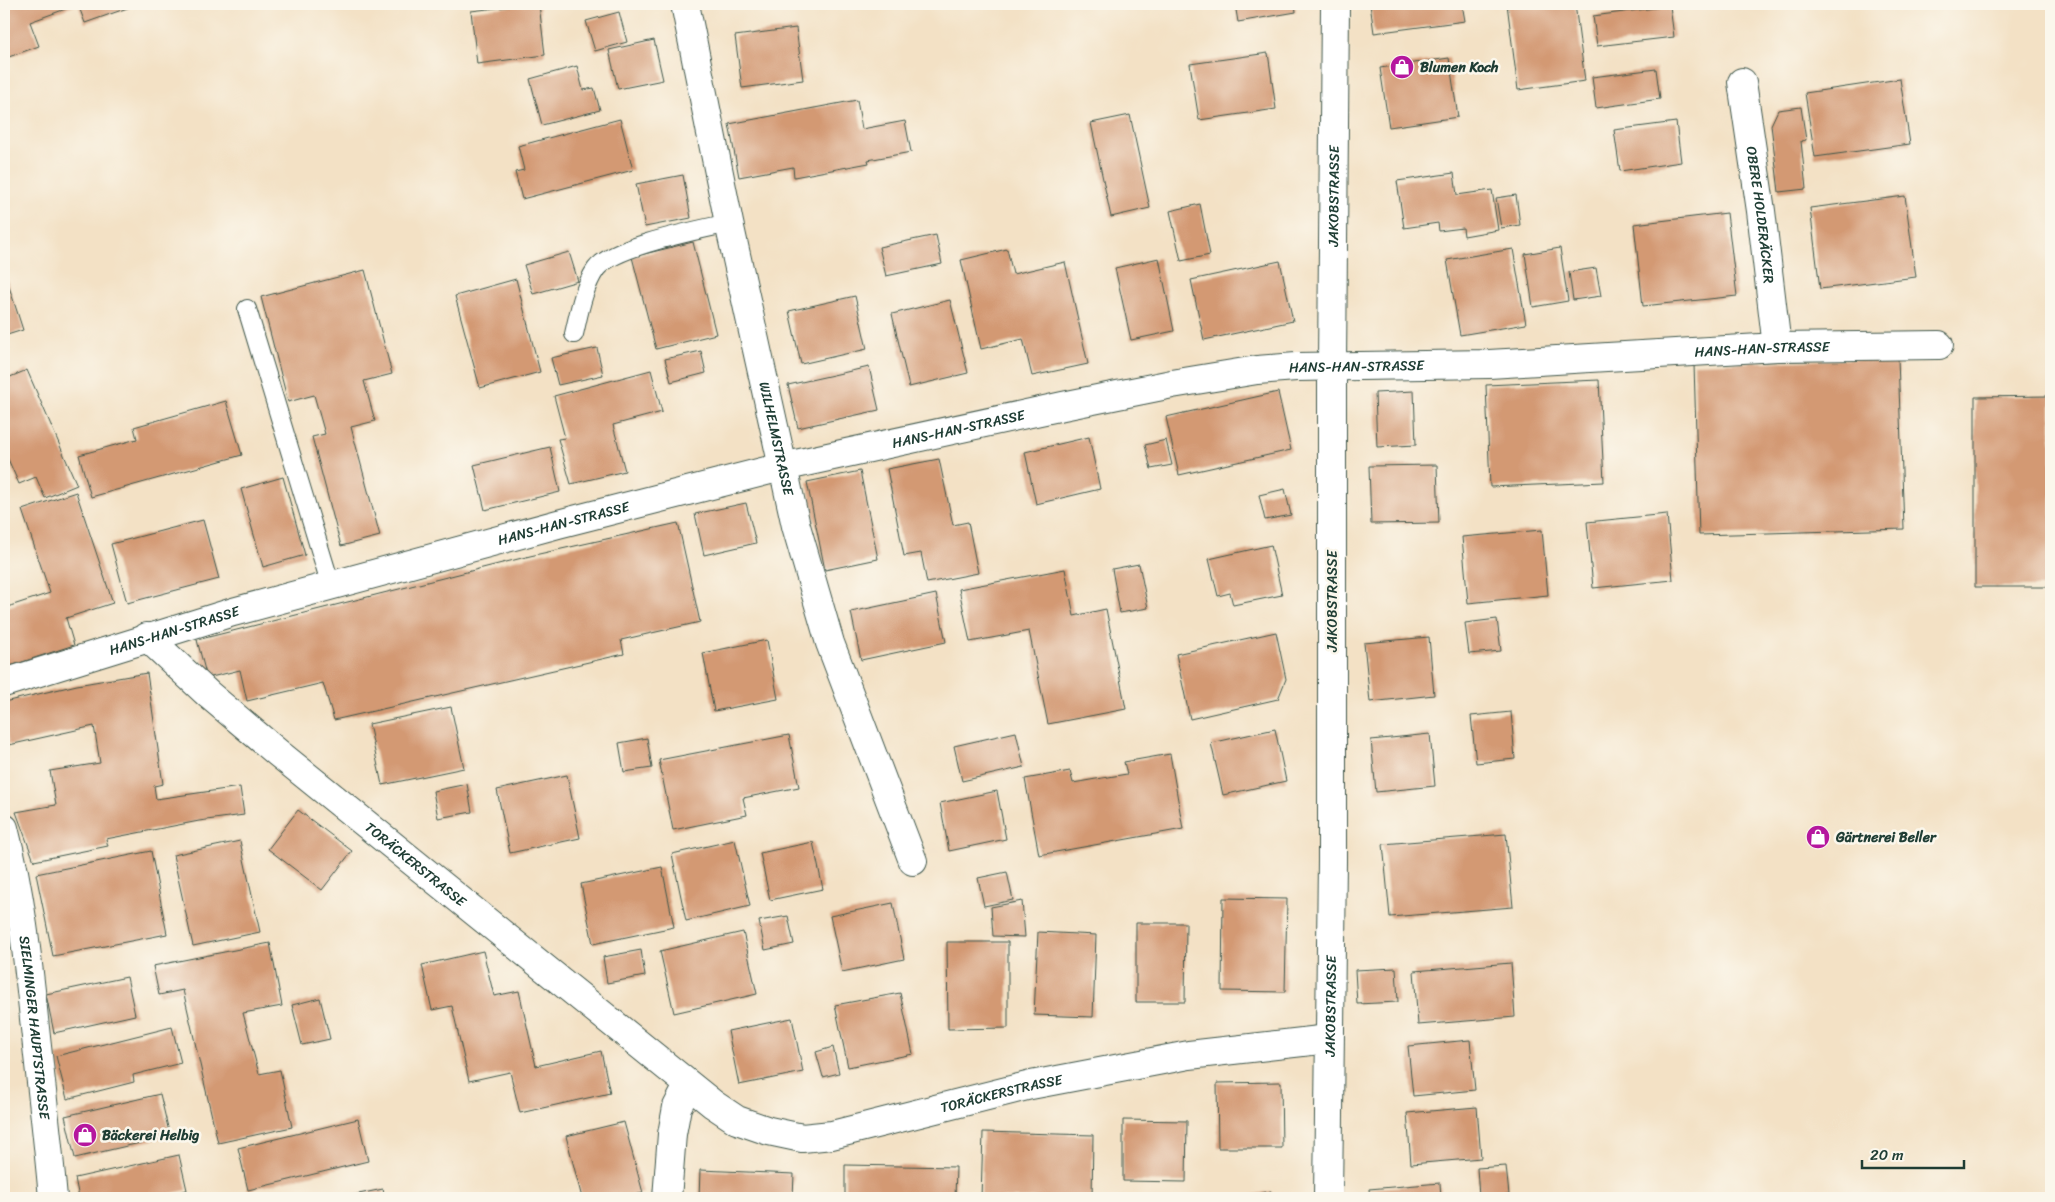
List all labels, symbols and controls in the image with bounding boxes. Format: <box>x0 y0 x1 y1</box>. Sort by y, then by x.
shop icon: Blumen Koch <box>1389 54 1415 80</box>
place label: Blumen Koch <box>1420 55 1499 80</box>
street label: JAKOBSTRASSE <box>1321 144 1347 248</box>
street label: OBERE HOLDERÄCKER <box>1739 144 1781 285</box>
street label: HANS-HAN-STRASSE <box>1694 334 1831 365</box>
street label: HANS-HAN-STRASSE <box>1288 353 1425 381</box>
street label: WILHELMSTRASSE <box>751 379 801 499</box>
street label: HANS-HAN-STRASSE <box>890 402 1028 456</box>
street label: HANS-HAN-STRASSE <box>495 494 633 553</box>
street label: JAKOBSTRASSE <box>1320 549 1345 653</box>
street label: HANS-HAN-STRASSE <box>106 599 243 663</box>
street label: TORÄCKERSTRASSE <box>359 816 473 914</box>
shop icon: Gärtnerei Beller <box>1805 824 1831 850</box>
place label: Gärtnerei Beller <box>1835 825 1937 850</box>
street label: SIELMINGER HAUPTSTRASSE <box>12 934 57 1122</box>
street label: JAKOBSTRASSE <box>1318 954 1344 1058</box>
street label: TORÄCKERSTRASSE <box>938 1067 1066 1120</box>
shop icon: Bäckerei Helbig <box>72 1122 98 1148</box>
place label: Bäckerei Helbig <box>102 1123 199 1148</box>
scale bar <box>1862 1137 1965 1169</box>
text: 20 m <box>1870 1142 1904 1168</box>

